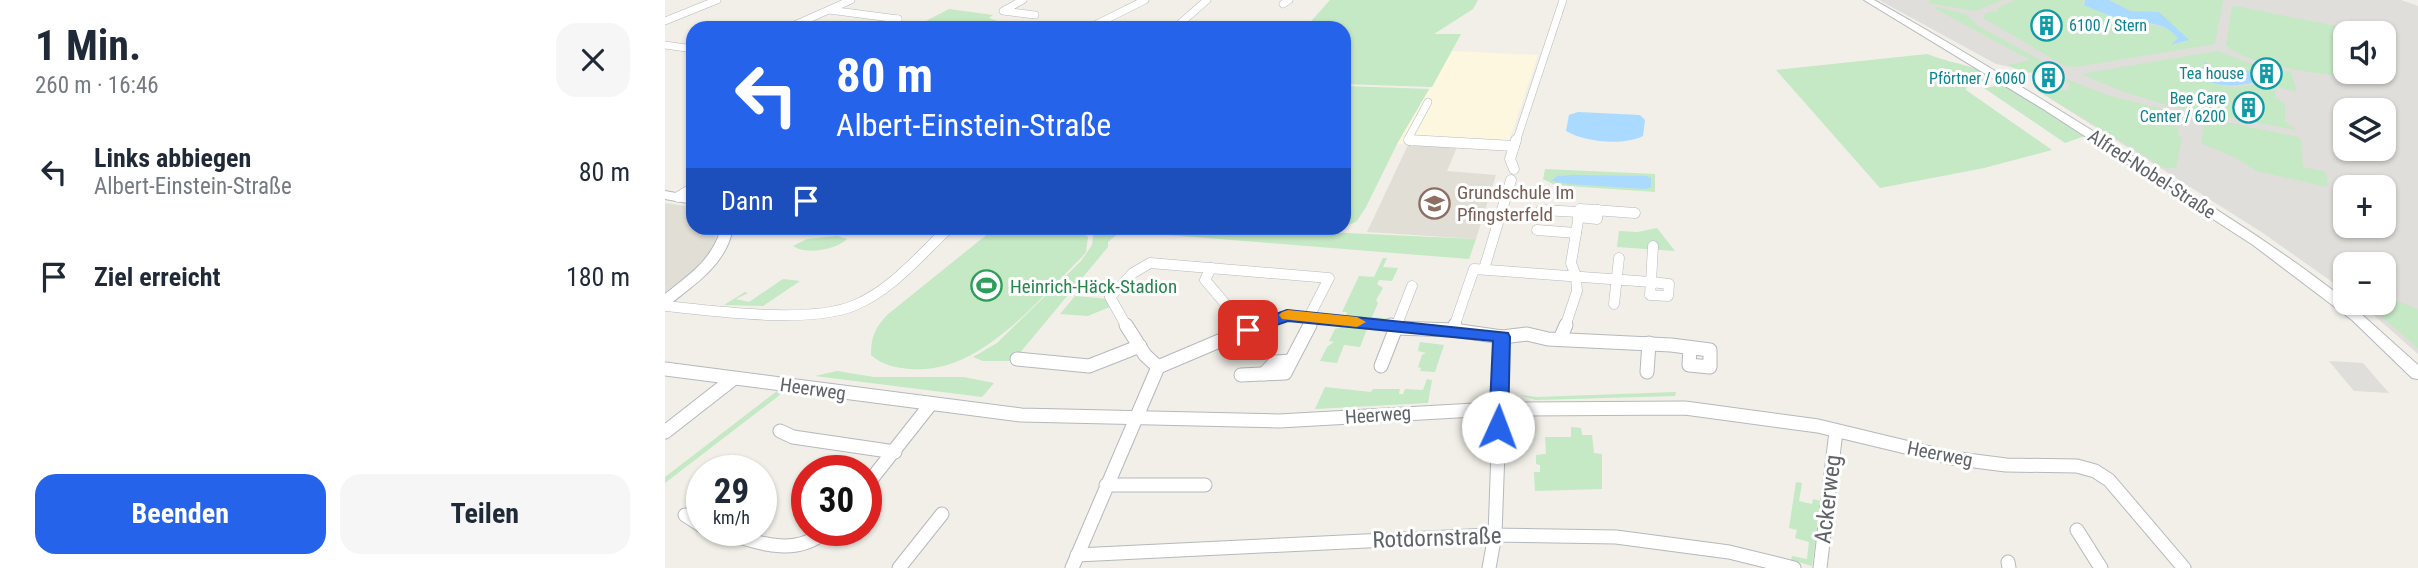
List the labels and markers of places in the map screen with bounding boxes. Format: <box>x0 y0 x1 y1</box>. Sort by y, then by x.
building icon: 6100 / Stern <box>2029 8 2063 42</box>
place label: 6100 / Stern <box>2069 16 2147 35</box>
building icon: Tea house <box>2250 56 2284 90</box>
building icon: Pförtner / 6060 <box>2032 61 2066 95</box>
place label: Tea house <box>2179 64 2244 83</box>
place label: Pförtner / 6060 <box>1929 69 2026 88</box>
place label: Bee Care Center / 6200 <box>2140 89 2226 126</box>
building icon: Bee Care Center / 6200 <box>2232 90 2266 124</box>
place label: Grundschule Im Pfingsterfeld <box>1457 181 1574 226</box>
school or university icon: Grundschule Im Pfingsterfeld <box>1417 186 1451 220</box>
sports icon: Heinrich-Häck-Stadion <box>970 269 1004 303</box>
place label: Heinrich-Häck-Stadion <box>1010 275 1177 298</box>
pin <box>1218 300 1278 360</box>

